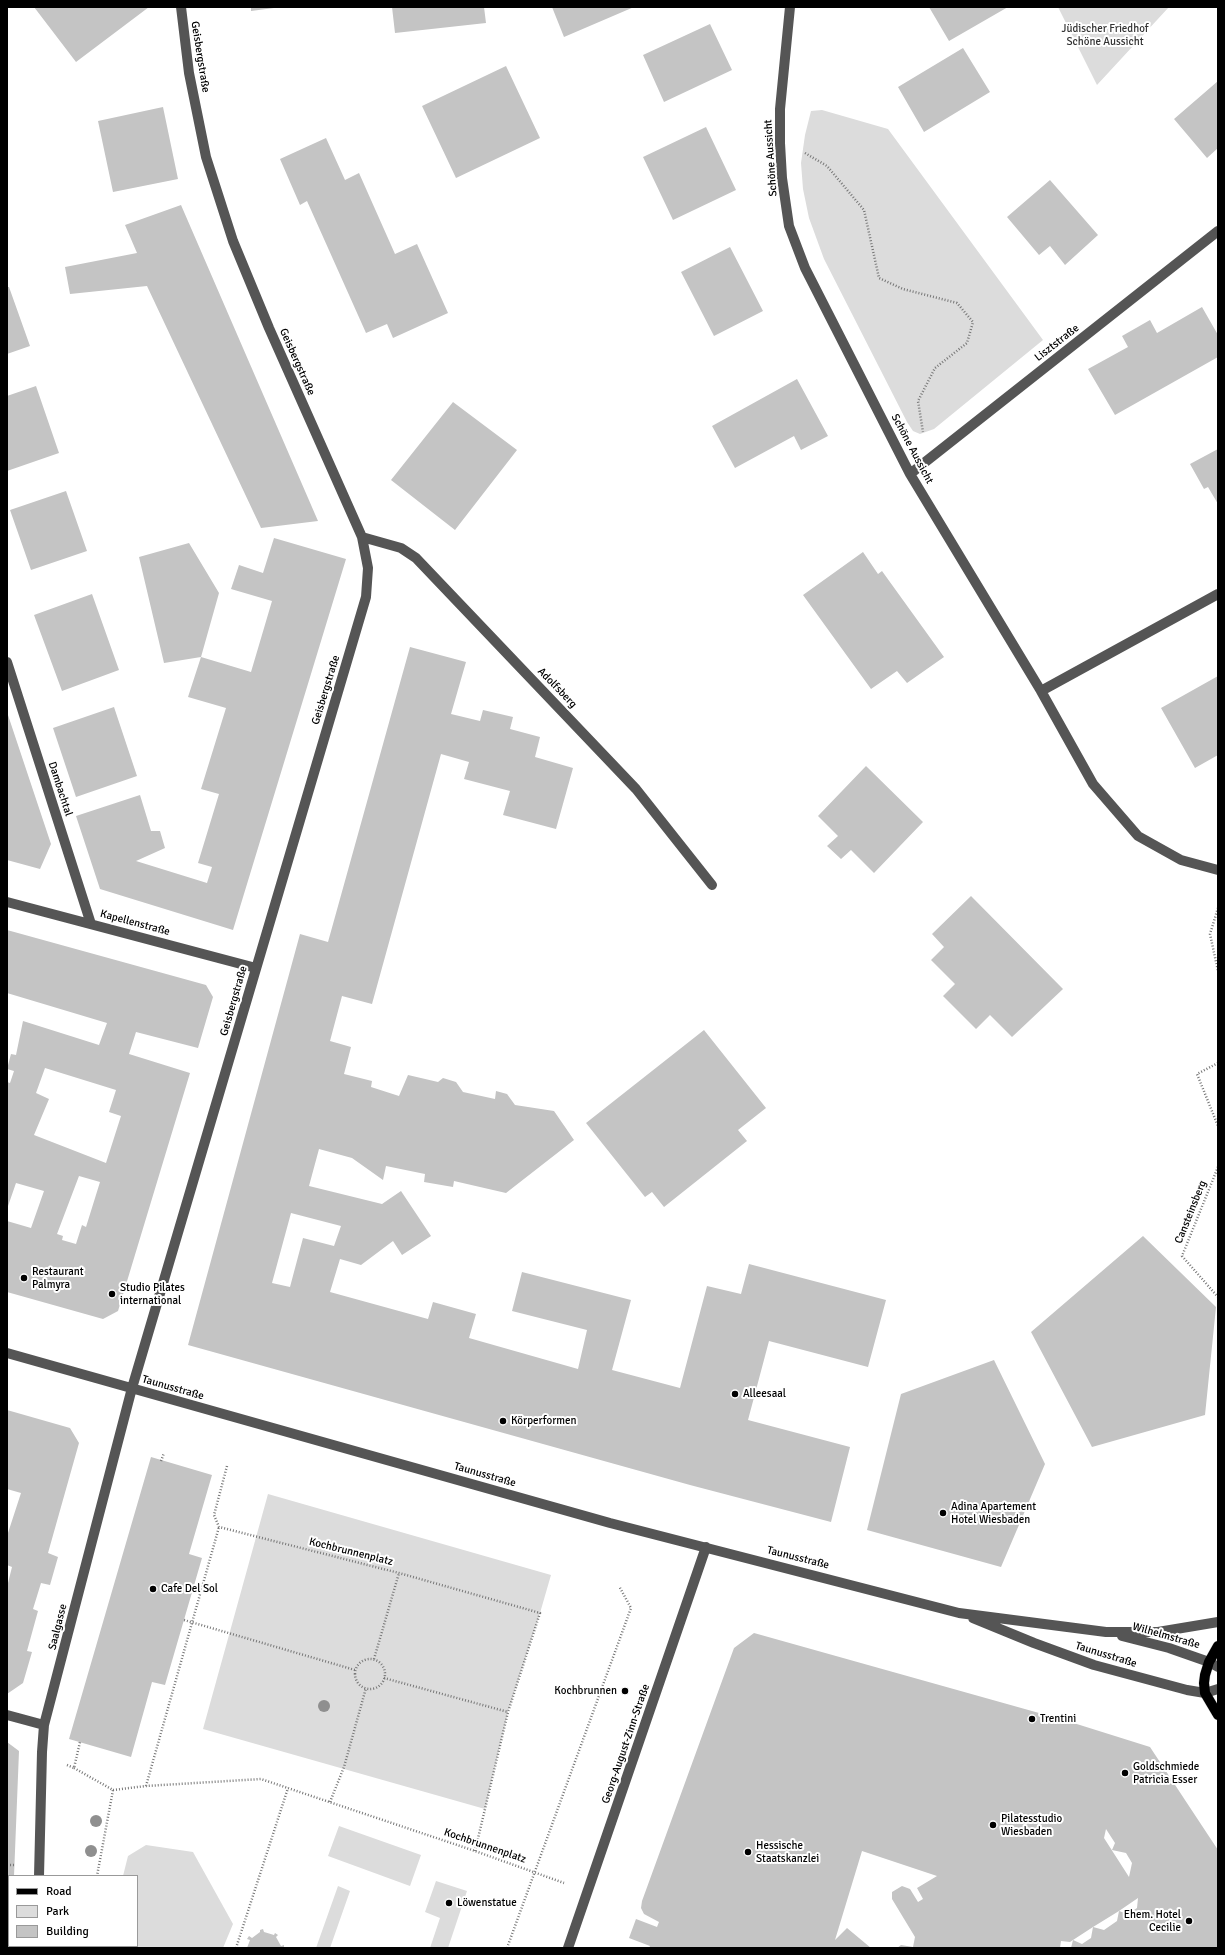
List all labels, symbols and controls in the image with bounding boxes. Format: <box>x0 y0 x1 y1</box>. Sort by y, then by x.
street label: Geisbergstraße <box>188 20 212 94</box>
park label: Jüdischer Friedhof Schöne Aussicht <box>1061 22 1149 48</box>
street label: Schöne Aussicht <box>762 119 780 197</box>
street label: Lisztstraße <box>1032 322 1082 364</box>
street label: Geisbergstraße <box>276 326 318 398</box>
street label: Schöne Aussicht <box>888 412 936 486</box>
street label: Geisbergstraße <box>309 654 343 726</box>
street label: Adolfsberg <box>535 665 579 711</box>
street label: Dambachtal <box>45 760 75 818</box>
street label: Kapellenstraße <box>99 907 171 939</box>
street label: Geisbergstraße <box>218 965 250 1037</box>
street label: Cansteinsberg <box>1172 1178 1210 1246</box>
place label: Restaurant Palmyra <box>32 1265 84 1291</box>
marker: Restaurant Palmyra <box>19 1273 29 1283</box>
place label: Studio Pilates international <box>120 1281 185 1307</box>
marker: Studio Pilates international <box>107 1289 117 1299</box>
street label: Taunusstraße <box>141 1373 205 1403</box>
place label: Alleesaal <box>743 1387 786 1401</box>
marker: Alleesaal <box>730 1389 740 1399</box>
place label: Körperformen <box>511 1414 576 1428</box>
marker: Körperformen <box>498 1416 508 1426</box>
street label: Taunusstraße <box>453 1460 517 1490</box>
place label: Adina Apartement Hotel Wiesbaden <box>951 1500 1036 1526</box>
marker: Adina Apartement Hotel Wiesbaden <box>938 1508 948 1518</box>
street label: Kochbrunnenplatz <box>308 1535 394 1569</box>
street label: Taunusstraße <box>766 1544 830 1572</box>
place label: Cafe Del Sol <box>161 1582 218 1596</box>
marker: Cafe Del Sol <box>148 1584 158 1594</box>
street label: Saalgasse <box>46 1603 70 1651</box>
street label: Wilhelmstraße <box>1131 1620 1201 1652</box>
street label: Taunusstraße <box>1074 1639 1138 1671</box>
street label: Georg-August-Zinn-Straße <box>599 1682 653 1806</box>
place label: Kochbrunnen <box>554 1684 617 1698</box>
marker: Kochbrunnen <box>620 1686 630 1696</box>
place label: Trentini <box>1040 1712 1076 1726</box>
marker: Trentini <box>1027 1714 1037 1724</box>
place label: Goldschmiede Patricia Esser <box>1133 1760 1199 1786</box>
marker: Goldschmiede Patricia Esser <box>1120 1768 1130 1778</box>
place label: Pilatesstudio Wiesbaden <box>1001 1812 1062 1838</box>
marker: Pilatesstudio Wiesbaden <box>988 1820 998 1830</box>
street label: Kochbrunnenplatz <box>442 1826 528 1866</box>
place label: Hessische Staatskanzlei <box>756 1839 819 1865</box>
marker: Hessische Staatskanzlei <box>743 1847 753 1857</box>
legend <box>8 1875 138 1947</box>
text: Road <box>46 1884 72 1899</box>
place label: Löwenstatue <box>457 1896 517 1910</box>
marker: Löwenstatue <box>444 1898 454 1908</box>
text: Park <box>46 1904 69 1919</box>
place label: Ehem. Hotel Cecilie <box>1124 1908 1181 1934</box>
marker: Ehem. Hotel Cecilie <box>1184 1916 1194 1926</box>
text: Building <box>46 1924 89 1939</box>

